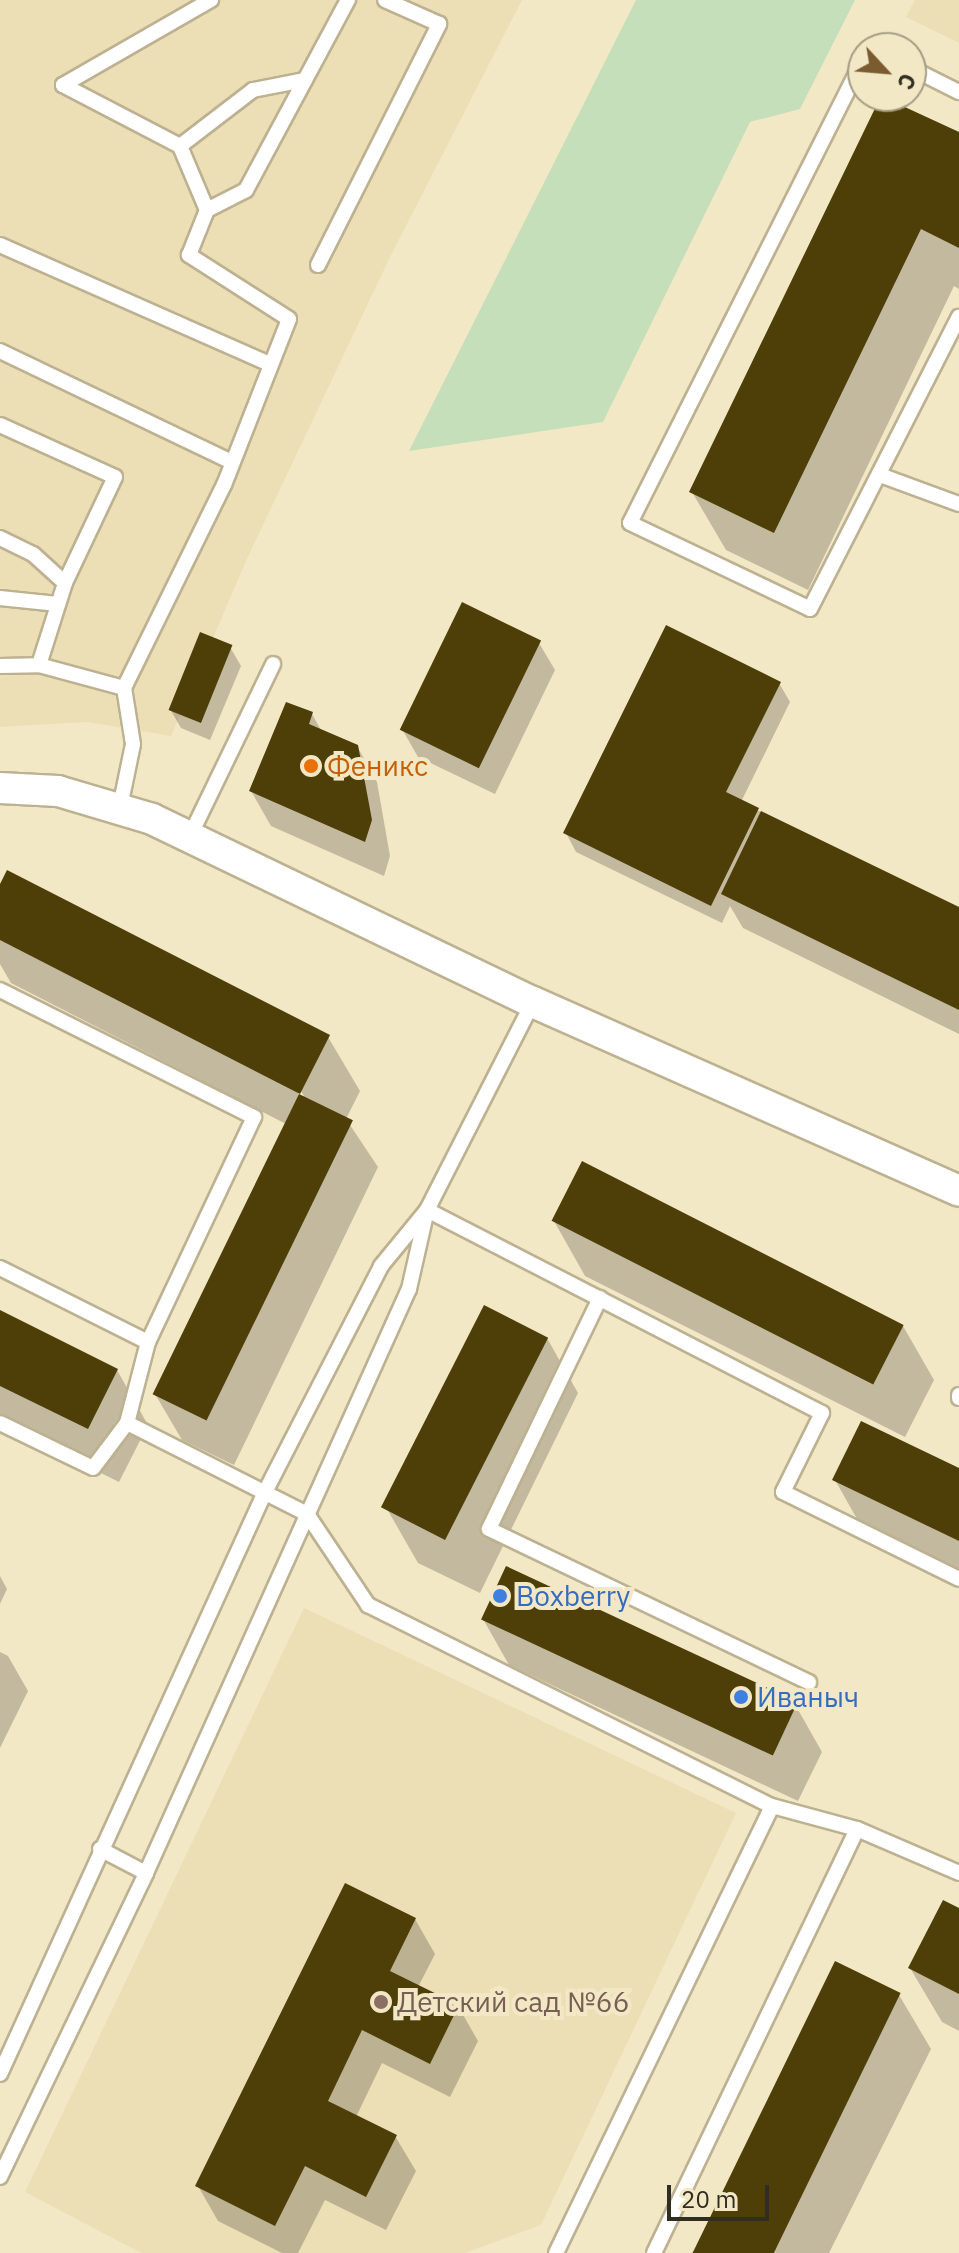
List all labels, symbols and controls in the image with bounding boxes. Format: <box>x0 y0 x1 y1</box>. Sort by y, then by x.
north arrow <box>847 32 927 112</box>
text: С <box>891 69 923 95</box>
place label: Феникс <box>327 749 428 783</box>
marker: Феникс <box>302 757 320 775</box>
place label: Boxberry <box>516 1579 630 1613</box>
marker: Boxberry <box>491 1587 509 1605</box>
place label: Иваныч <box>757 1680 859 1714</box>
marker: Иваныч <box>732 1688 750 1706</box>
place label: Детский сад №66 <box>397 1985 629 2019</box>
marker: Детский сад №66 <box>372 1993 390 2011</box>
scale bar <box>671 2169 773 2219</box>
text: 20 m <box>681 2183 736 2215</box>

